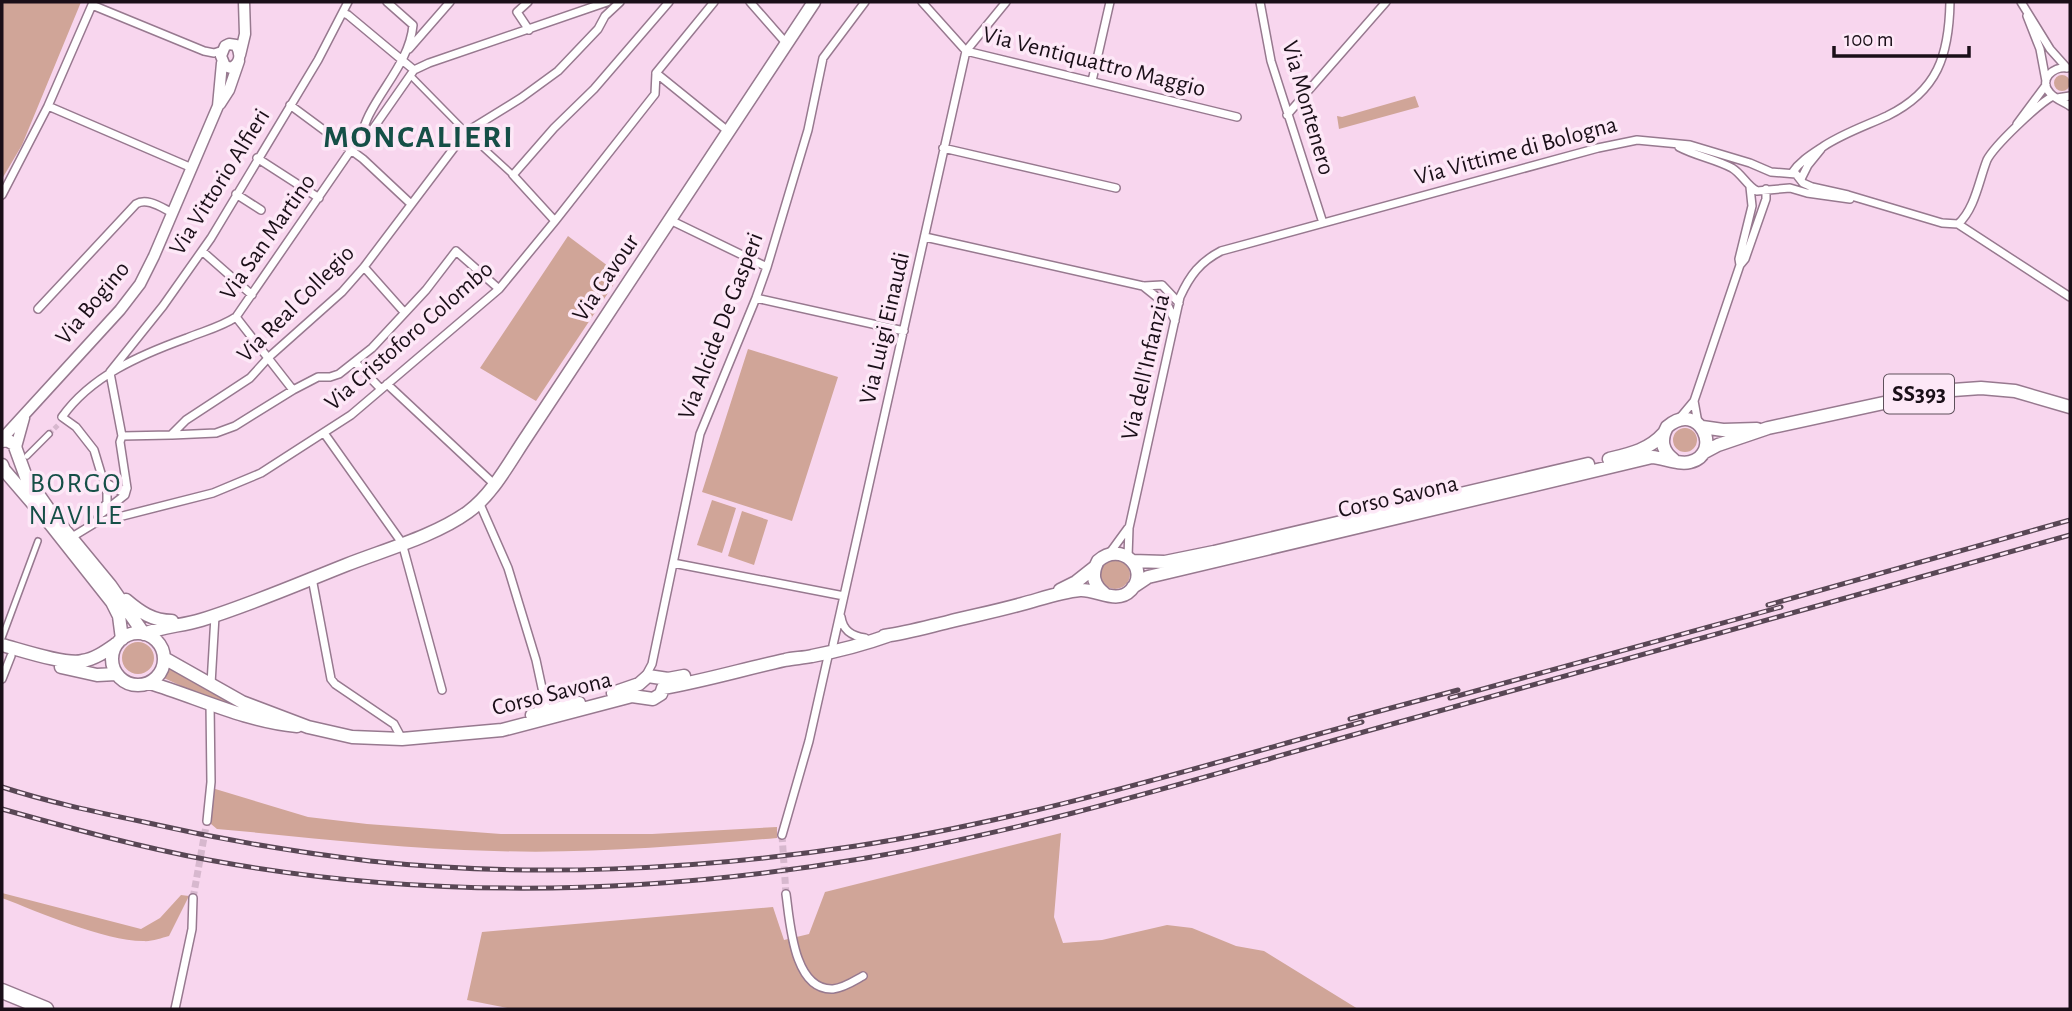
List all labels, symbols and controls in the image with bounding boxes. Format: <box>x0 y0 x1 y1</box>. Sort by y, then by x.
scale bar <box>1834 14 1969 58</box>
street label: Via Ventiquattro Maggio <box>980 23 1208 101</box>
text: 100 m <box>1844 29 1894 50</box>
street label: Via Montenero <box>1277 38 1339 178</box>
street label: Via Vittorio Alfieri <box>165 105 275 259</box>
street label: Via Vittime di Bologna <box>1412 112 1620 190</box>
district label: MONCALIERI <box>323 121 515 153</box>
street label: Via San Martino <box>216 170 320 304</box>
street label: Via Alcide De Gasperi <box>674 229 768 423</box>
street label: Via Cavour <box>568 230 644 326</box>
street label: Via Real Collegio <box>233 241 359 367</box>
street label: Via Luigi Einaudi <box>856 250 914 406</box>
street label: Via Bogino <box>52 257 134 349</box>
street label: Via Cristoforo Colombo <box>320 257 498 415</box>
street label: Via dell'Infanzia <box>1118 292 1174 442</box>
road number: SS393 <box>1884 374 1954 414</box>
district label: BORGO NAVILE <box>28 470 124 530</box>
street label: Corso Savona <box>1336 472 1460 522</box>
street label: Corso Savona <box>490 668 614 720</box>

